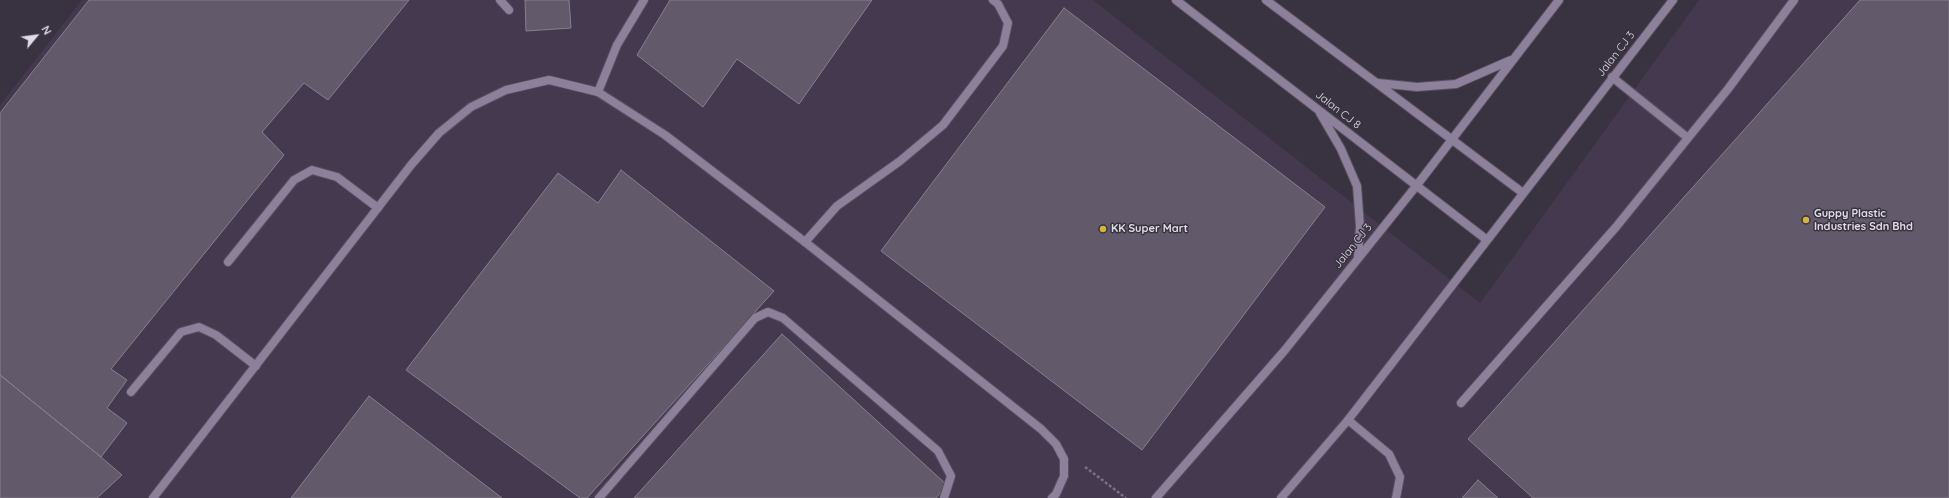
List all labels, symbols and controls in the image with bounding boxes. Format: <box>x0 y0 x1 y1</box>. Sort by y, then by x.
north arrow <box>16 16 56 56</box>
text: N <box>38 23 55 37</box>
street label: Jalan CJ 3 <box>1594 29 1638 79</box>
street label: Jalan CJ 8 <box>1313 88 1363 132</box>
place label: Guppy Plastic Industries Sdn Bhd <box>1814 207 1913 233</box>
marker: Guppy Plastic Industries Sdn Bhd <box>1801 215 1811 225</box>
street label: Jalan CJ 3 <box>1331 221 1375 271</box>
place label: KK Super Mart <box>1111 222 1188 236</box>
marker: KK Super Mart <box>1098 224 1108 234</box>

